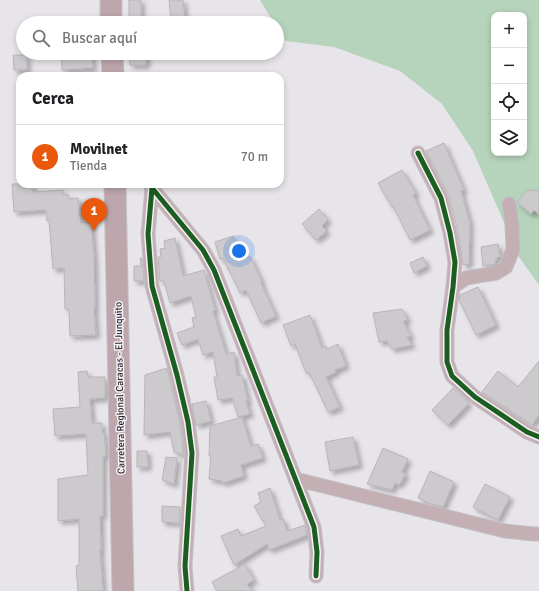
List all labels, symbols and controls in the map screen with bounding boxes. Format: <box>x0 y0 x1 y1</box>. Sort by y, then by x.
map controls <box>491 12 527 156</box>
button: + <box>491 12 527 48</box>
search box <box>16 16 284 60</box>
icon: search <box>30 27 52 49</box>
text: Buscar aquí <box>62 29 137 47</box>
button: − <box>491 48 527 84</box>
button: locate <box>491 84 527 120</box>
text: Cerca <box>32 88 74 109</box>
button: layers <box>491 120 527 156</box>
text: Movilnet <box>70 140 128 158</box>
text: 1 <box>41 149 49 165</box>
text: 70 m <box>241 149 268 165</box>
text: Tienda <box>70 158 107 174</box>
pin: 1 <box>81 198 107 231</box>
your location <box>229 241 249 261</box>
street label: Carretera Regional Caracas - El Junquito <box>112 302 128 474</box>

